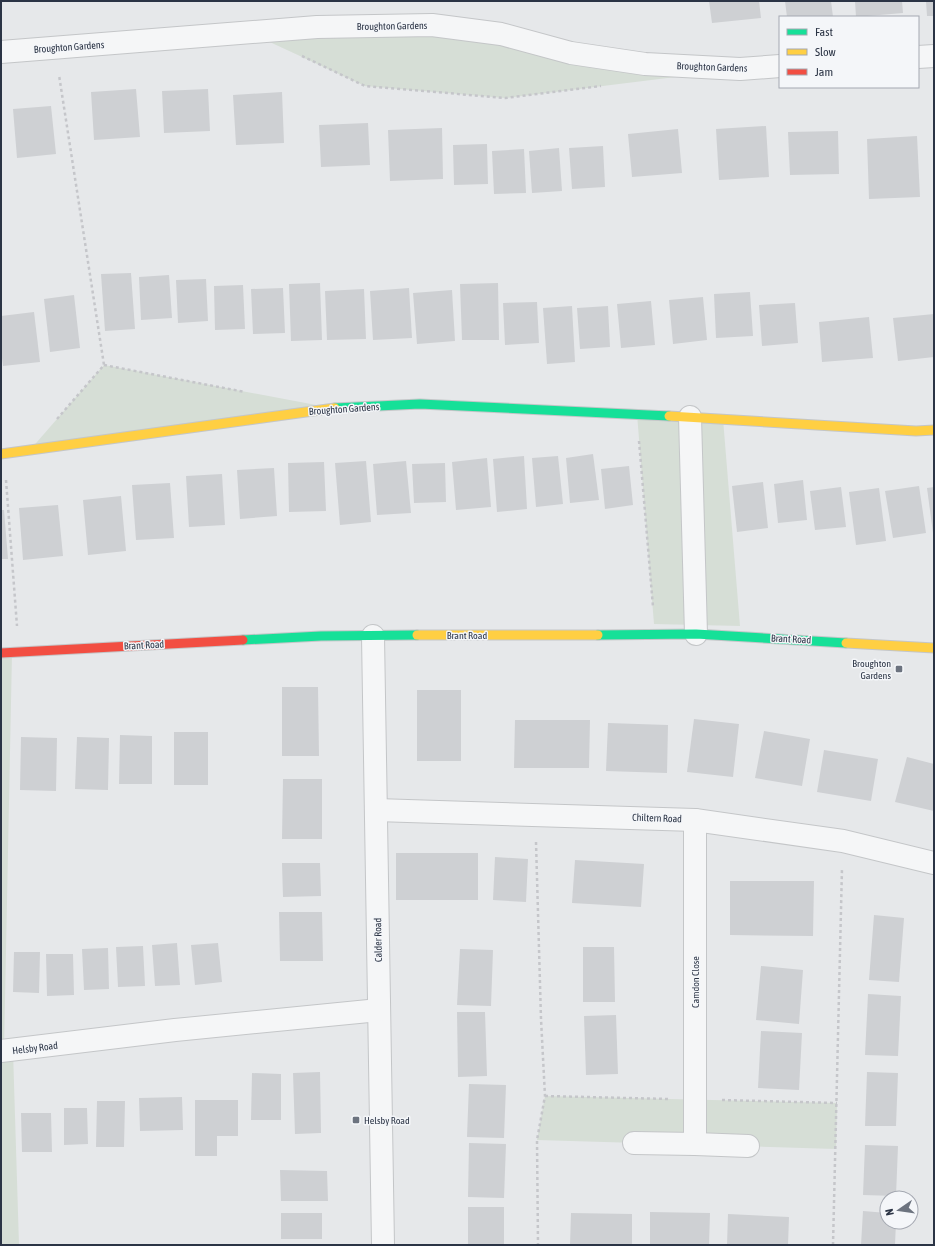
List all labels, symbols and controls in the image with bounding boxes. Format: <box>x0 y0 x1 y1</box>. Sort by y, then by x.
legend <box>779 16 919 88</box>
street label: Broughton Gardens <box>357 20 428 32</box>
text: Fast <box>815 25 833 39</box>
street label: Broughton Gardens <box>33 39 105 55</box>
text: Slow <box>815 45 836 59</box>
street label: Broughton Gardens <box>677 60 748 74</box>
text: Jam <box>815 65 833 79</box>
street label: Broughton Gardens <box>308 401 380 417</box>
street label: Brant Road <box>447 630 487 641</box>
street label: Brant Road <box>771 632 812 646</box>
street label: Brant Road <box>124 638 165 652</box>
place label: Broughton Gardens <box>852 658 891 681</box>
marker: Broughton Gardens <box>894 664 904 674</box>
street label: Chiltern Road <box>632 812 682 824</box>
street label: Calder Road <box>372 917 384 962</box>
street label: Camdon Close <box>690 956 701 1008</box>
street label: Helsby Road <box>12 1040 59 1056</box>
marker: Helsby Road <box>351 1115 361 1125</box>
place label: Helsby Road <box>364 1115 410 1126</box>
north arrow <box>879 1190 919 1230</box>
text: N <box>883 1208 896 1217</box>

